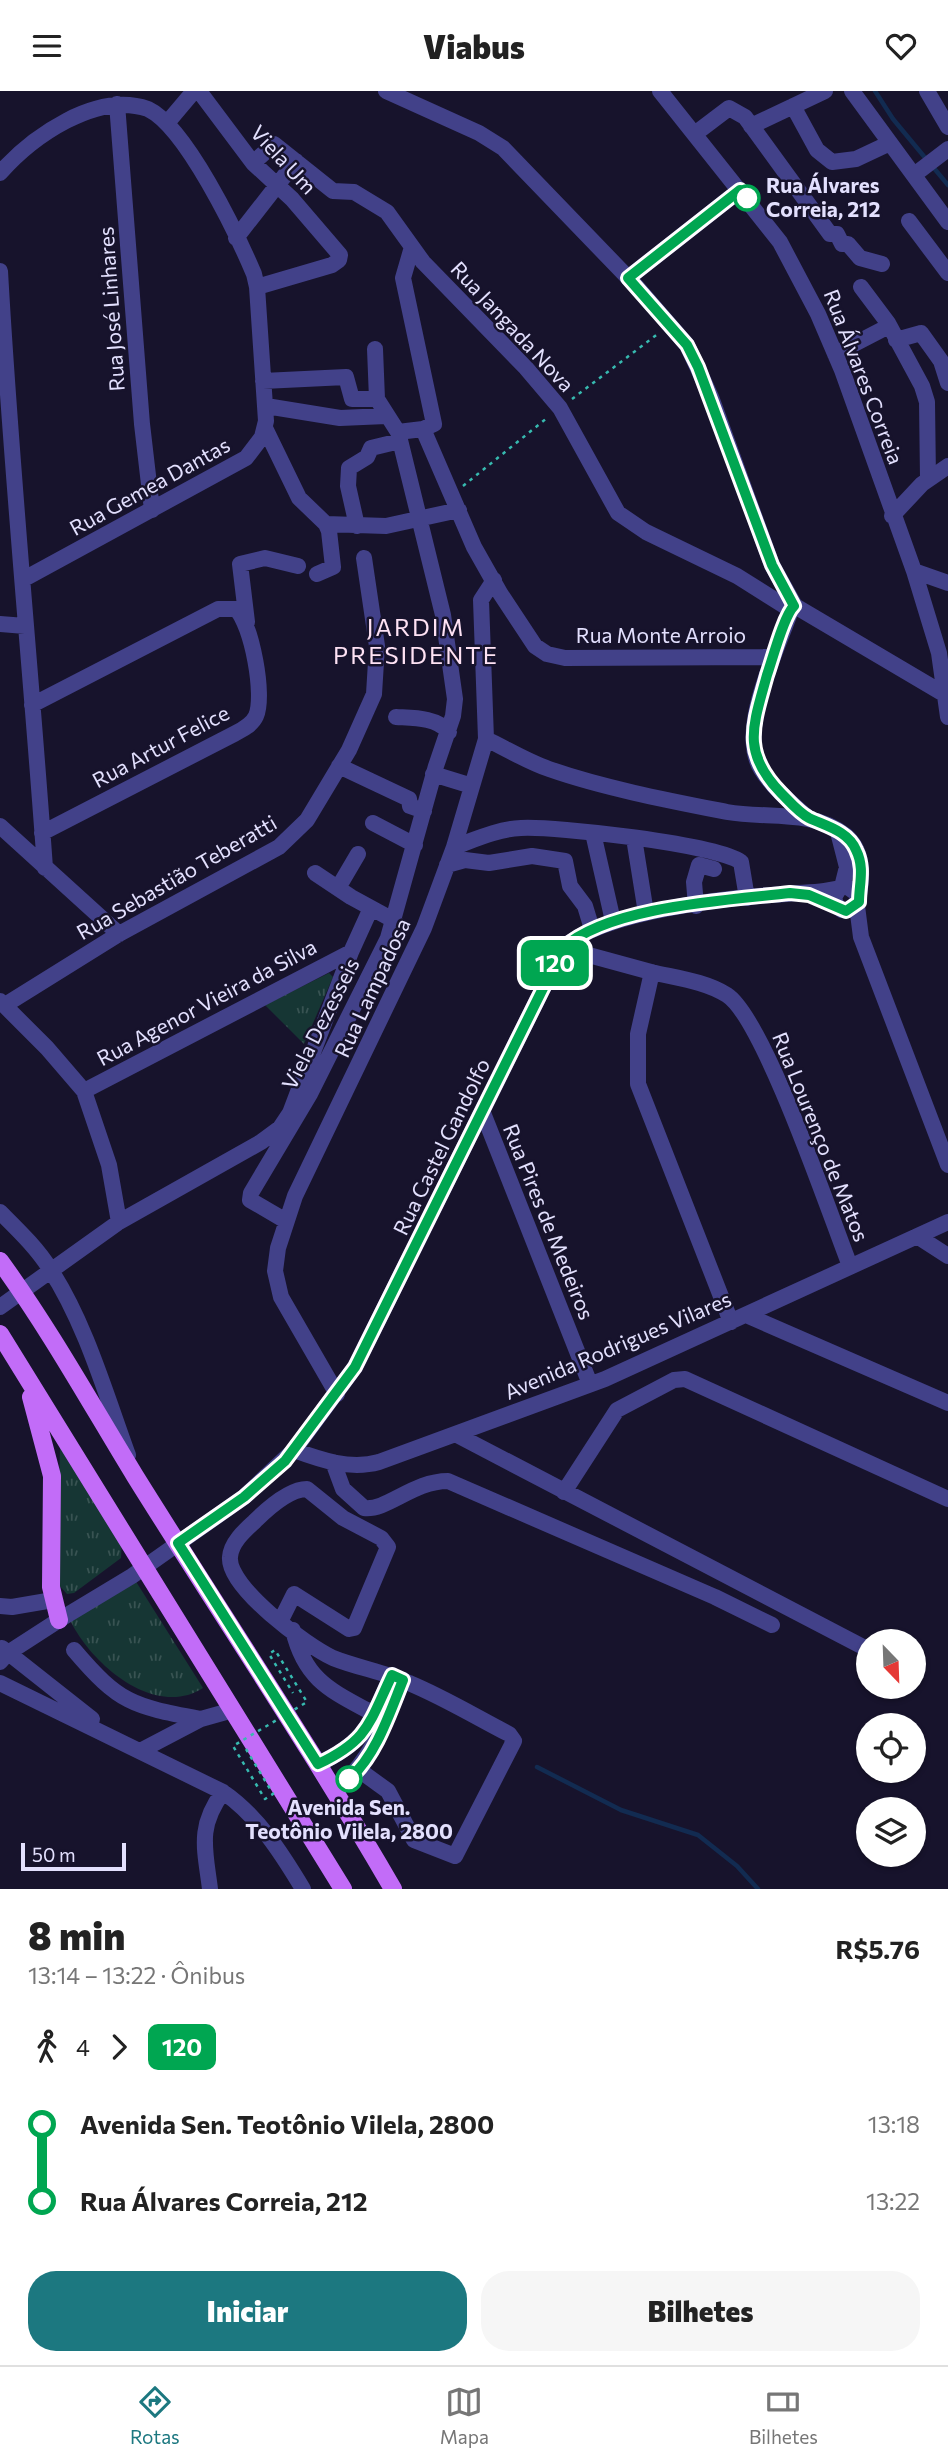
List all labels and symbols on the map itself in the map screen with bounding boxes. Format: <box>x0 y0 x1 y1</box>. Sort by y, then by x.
street label: Viela Um <box>246 119 322 199</box>
place label: Rua Álvares Correia, 212 <box>766 172 881 221</box>
marker: Rua Álvares Correia, 212 <box>734 185 760 211</box>
street label: Rua José Linhares <box>92 226 129 392</box>
street label: Rua Jangada Nova <box>446 256 580 396</box>
street label: Rua Álvares Correia <box>819 285 909 468</box>
street label: Rua Gemea Dantas <box>65 431 234 540</box>
district label: JARDIM PRESIDENTE <box>333 612 499 669</box>
street label: Rua Monte Arroio <box>576 622 746 647</box>
street label: Rua Artur Felice <box>88 699 233 792</box>
street label: Rua Sebastião Teberatti <box>72 809 281 944</box>
street label: Rua Lampadosa <box>329 914 415 1061</box>
street label: Rua Agenor Vieira da Silva <box>92 933 320 1070</box>
line badge: 120 <box>515 940 595 986</box>
street label: Viela Dezesseis <box>276 953 364 1093</box>
street label: Rua Lourenço de Matos <box>768 1028 875 1245</box>
street label: Rua Castel Gandolfo <box>387 1054 494 1239</box>
street label: Rua Pires de Medeiros <box>499 1120 600 1323</box>
street label: Avenida Rodrigues Vilares <box>500 1285 735 1404</box>
north arrow <box>856 1629 926 1699</box>
marker: Avenida Sen. Teotônio Vilela, 2800 <box>336 1766 362 1792</box>
place label: Avenida Sen. Teotônio Vilela, 2800 <box>245 1794 453 1843</box>
scale bar <box>21 1840 126 1872</box>

